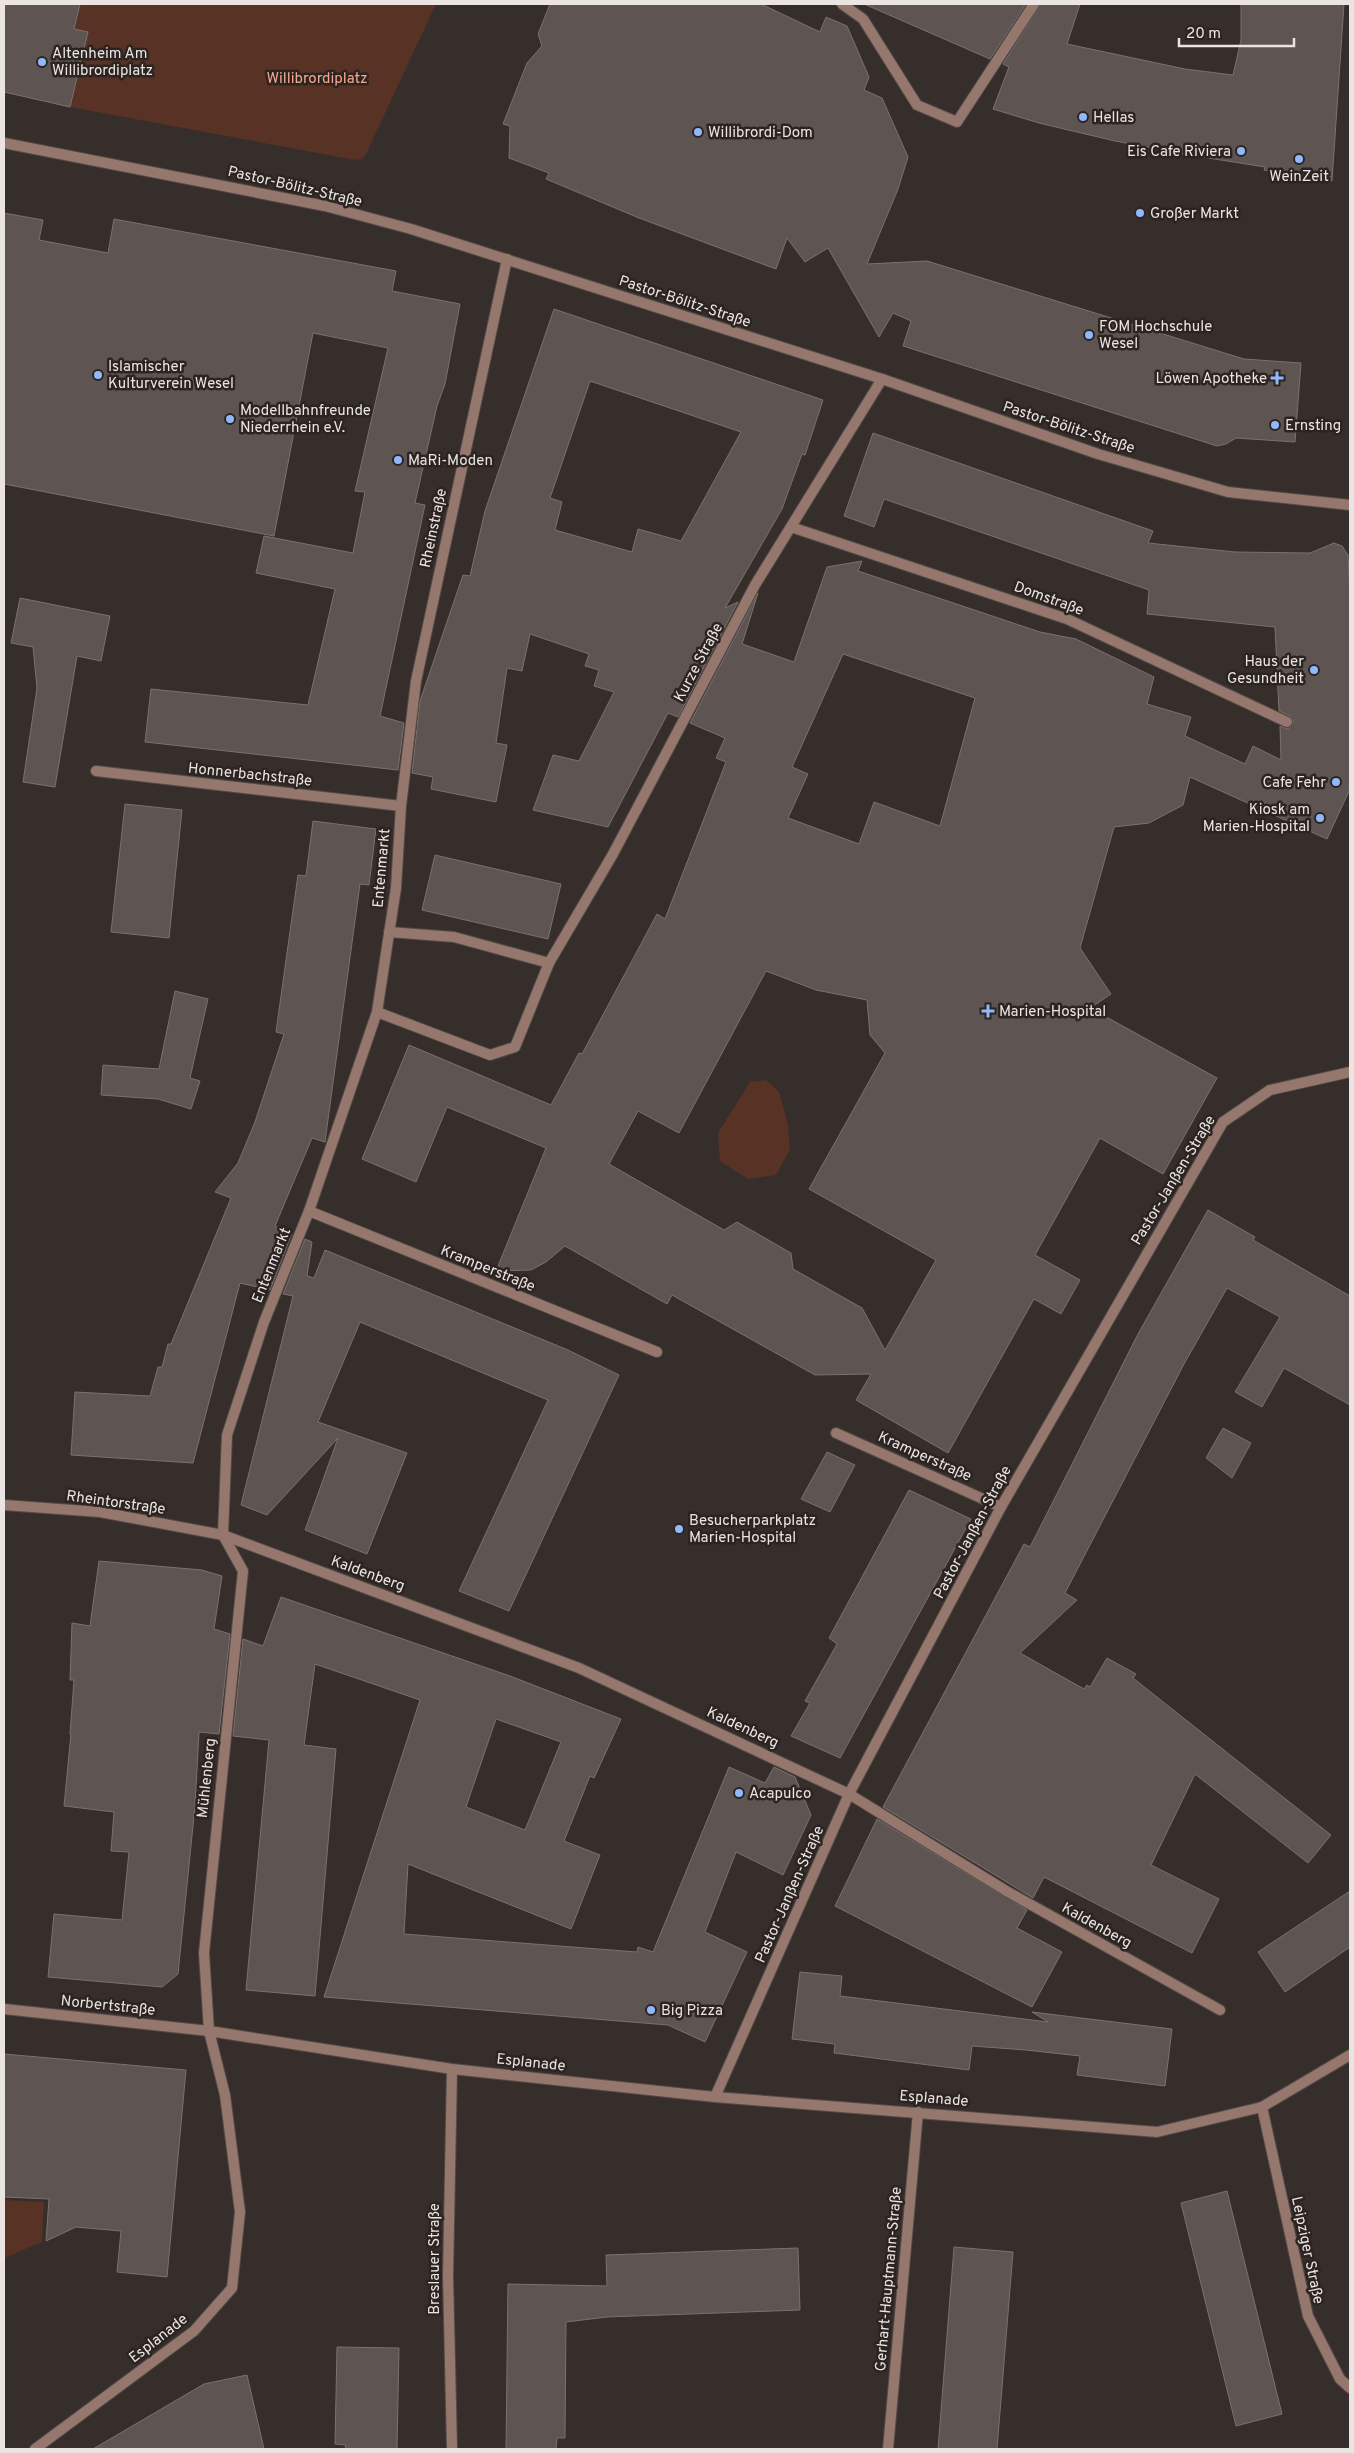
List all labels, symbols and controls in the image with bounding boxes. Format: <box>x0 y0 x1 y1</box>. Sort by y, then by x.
scale bar <box>1179 15 1294 47</box>
text: 20 m <box>1186 25 1221 44</box>
place label: Altenheim Am Willibrordiplatz <box>52 45 153 81</box>
marker: Altenheim Am Willibrordiplatz <box>36 56 48 68</box>
park label: Willibrordiplatz <box>266 70 368 89</box>
place label: Hellas <box>1093 109 1134 128</box>
marker: Hellas <box>1077 111 1089 123</box>
place label: Willibrordi-Dom <box>708 124 813 143</box>
marker: Willibrordi-Dom <box>692 126 704 138</box>
place label: Eis Cafe Riviera <box>1127 143 1231 162</box>
marker: Eis Cafe Riviera <box>1235 145 1247 157</box>
marker: WeinZeit <box>1293 153 1305 165</box>
street label: Pastor-Bölitz-Straße <box>226 163 364 212</box>
place label: WeinZeit <box>1269 168 1329 187</box>
place label: Großer Markt <box>1150 205 1239 224</box>
marker: Großer Markt <box>1134 207 1146 219</box>
street label: Pastor-Bölitz-Straße <box>616 272 753 333</box>
place label: FOM Hochschule Wesel <box>1099 318 1212 354</box>
marker: FOM Hochschule Wesel <box>1083 329 1095 341</box>
place label: Islamischer Kulturverein Wesel <box>108 358 234 394</box>
marker: Islamischer Kulturverein Wesel <box>92 369 104 381</box>
place label: Löwen Apotheke <box>1155 370 1267 389</box>
marker: Löwen Apotheke <box>1271 372 1283 384</box>
street label: Pastor-Bölitz-Straße <box>1000 398 1137 459</box>
place label: Modellbahnfreunde Niederrhein e.V. <box>240 402 371 438</box>
marker: Modellbahnfreunde Niederrhein e.V. <box>224 413 236 425</box>
place label: Ernsting <box>1285 417 1341 436</box>
marker: Ernsting <box>1269 419 1281 431</box>
place label: MaRi-Moden <box>408 452 493 471</box>
marker: MaRi-Moden <box>392 454 404 466</box>
street label: Rheinstraße <box>417 487 452 570</box>
street label: Domstraße <box>1011 578 1086 621</box>
street label: Kurze Straße <box>671 620 728 705</box>
place label: Haus der Gesundheit <box>1227 653 1304 689</box>
marker: Haus der Gesundheit <box>1308 664 1320 676</box>
street label: Honnerbachstraße <box>187 760 313 791</box>
place label: Cafe Fehr <box>1262 774 1326 793</box>
marker: Cafe Fehr <box>1330 776 1342 788</box>
place label: Kiosk am Marien-Hospital <box>1203 801 1310 837</box>
marker: Kiosk am Marien-Hospital <box>1314 812 1326 824</box>
street label: Entenmarkt <box>370 828 395 909</box>
place label: Marien-Hospital <box>999 1003 1106 1022</box>
marker: Marien-Hospital <box>981 1004 995 1018</box>
street label: Pastor-Janßen-Straße <box>1128 1112 1221 1249</box>
street label: Entenmarkt <box>249 1225 296 1306</box>
street label: Kramperstraße <box>437 1242 538 1297</box>
street label: Kramperstraße <box>874 1428 974 1487</box>
street label: Pastor-Janßen-Straße <box>930 1463 1017 1603</box>
street label: Rheintorstraße <box>65 1487 167 1520</box>
place label: Besucherparkplatz Marien-Hospital <box>689 1512 816 1548</box>
marker: Besucherparkplatz Marien-Hospital <box>673 1523 685 1535</box>
street label: Kaldenberg <box>328 1552 407 1597</box>
street label: Kaldenberg <box>703 1703 781 1753</box>
street label: Mühlenberg <box>194 1737 221 1819</box>
place label: Acapulco <box>749 1785 811 1804</box>
marker: Acapulco <box>733 1787 745 1799</box>
street label: Pastor-Janßen-Straße <box>752 1823 829 1966</box>
street label: Kaldenberg <box>1058 1899 1135 1953</box>
street label: Norbertstraße <box>60 1992 156 2021</box>
place label: Big Pizza <box>661 2002 723 2021</box>
marker: Big Pizza <box>645 2004 657 2016</box>
street label: Esplanade <box>495 2050 566 2077</box>
street label: Esplanade <box>898 2087 969 2112</box>
street label: Gerhart-Hauptmann-Straße <box>872 2186 907 2372</box>
street label: Leipziger Straße <box>1286 2195 1327 2306</box>
street label: Breslauer Straße <box>426 2203 445 2315</box>
street label: Esplanade <box>126 2310 192 2368</box>

